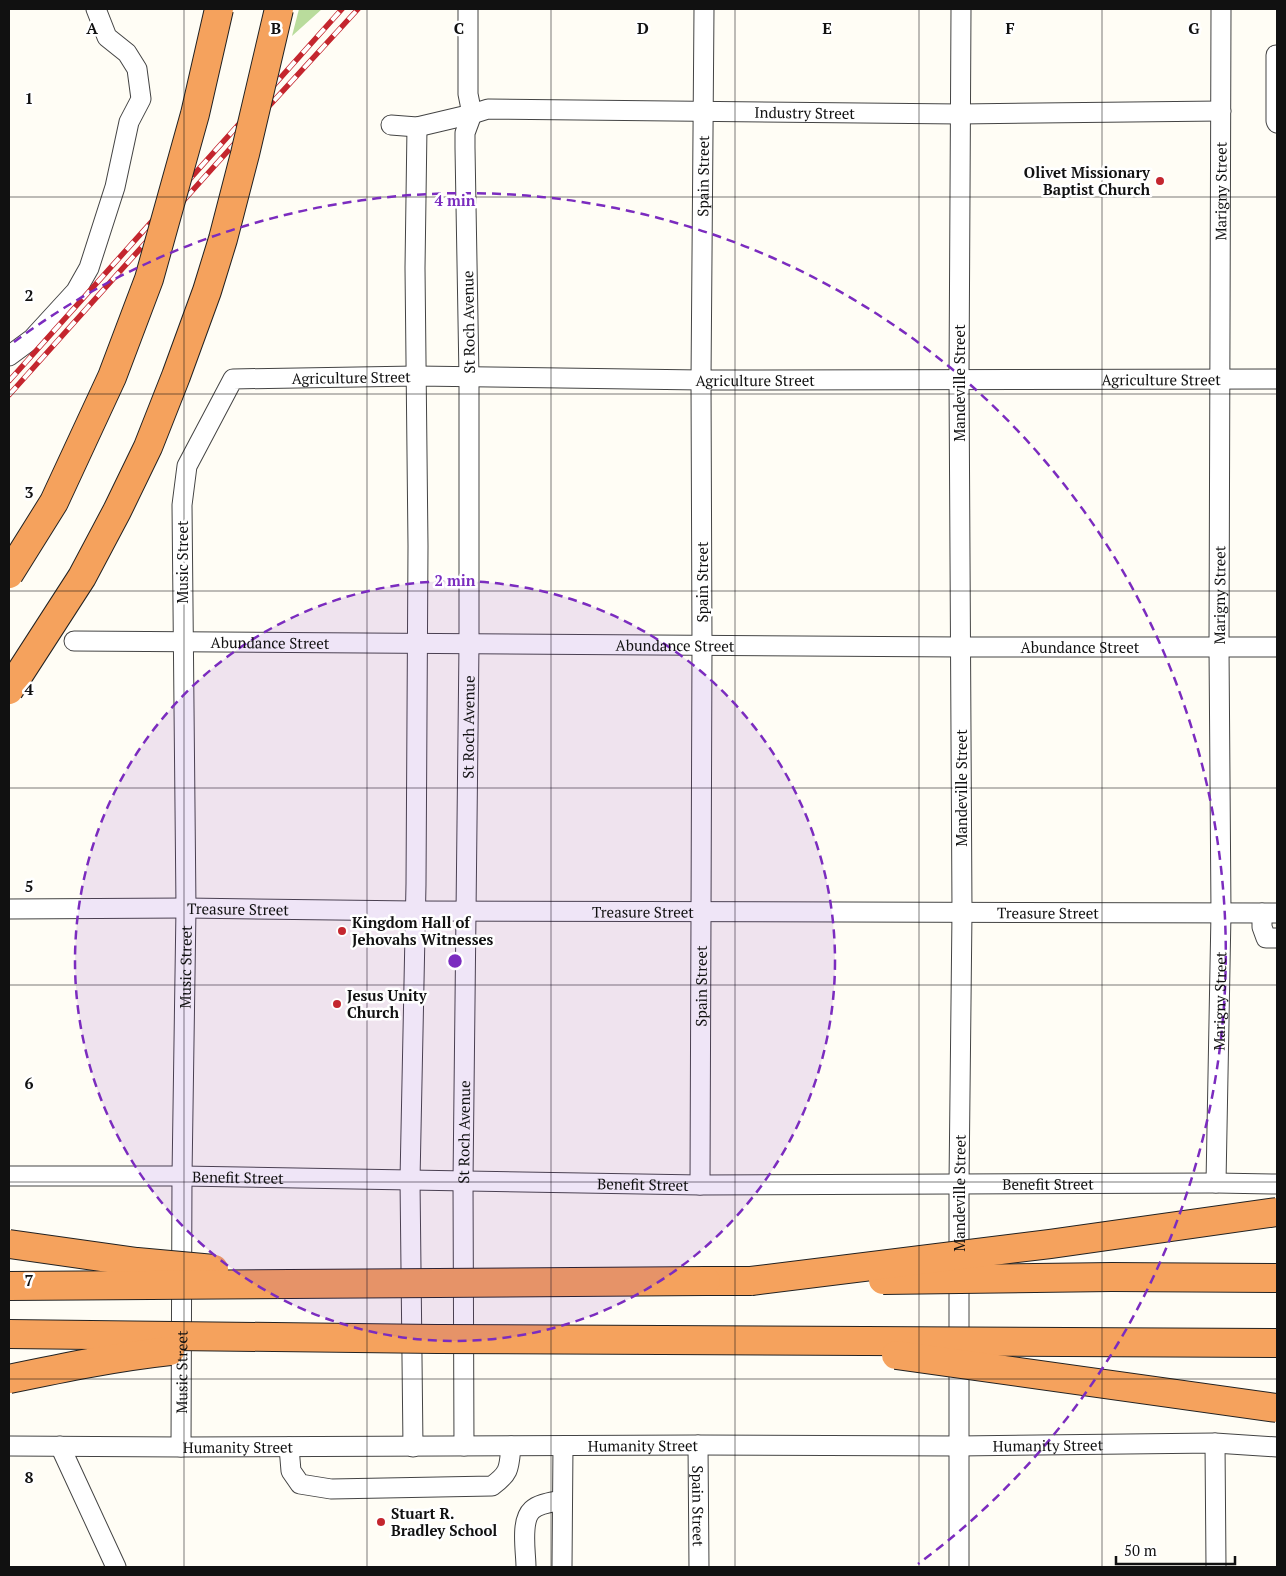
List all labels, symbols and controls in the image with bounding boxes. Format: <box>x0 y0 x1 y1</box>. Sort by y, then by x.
text: A <box>86 17 98 39</box>
text: B <box>271 17 281 39</box>
text: C <box>454 17 464 39</box>
text: D <box>637 17 649 39</box>
text: E <box>822 17 832 39</box>
text: F <box>1005 17 1015 39</box>
text: G <box>1188 17 1200 39</box>
text: 1 <box>24 87 34 109</box>
street label: Industry Street <box>754 102 855 123</box>
street label: Spain Street <box>692 135 713 217</box>
street label: Marigny Street <box>1210 141 1231 241</box>
place label: Olivet Missionary Baptist Church <box>1024 162 1151 199</box>
marker: Olivet Missionary Baptist Church <box>1154 175 1166 187</box>
text: 4 min <box>434 190 476 210</box>
street label: St Roch Avenue <box>457 270 479 374</box>
text: 2 <box>24 284 34 306</box>
street label: Mandeville Street <box>949 324 969 442</box>
street label: Agriculture Street <box>291 366 411 388</box>
street label: Agriculture Street <box>1102 369 1221 389</box>
street label: Agriculture Street <box>695 370 815 390</box>
text: 3 <box>24 481 34 503</box>
street label: Music Street <box>172 520 192 604</box>
street label: Spain Street <box>692 541 712 623</box>
street label: Marigny Street <box>1209 545 1229 645</box>
text: 2 min <box>434 570 476 590</box>
street label: Abundance Street <box>211 632 330 653</box>
street label: Abundance Street <box>616 635 735 655</box>
street label: Abundance Street <box>1021 637 1140 657</box>
street label: St Roch Avenue <box>457 675 479 779</box>
text: 4 <box>24 678 34 700</box>
street label: Mandeville Street <box>951 729 971 847</box>
text: 5 <box>24 875 34 897</box>
street label: Treasure Street <box>187 898 289 919</box>
street label: Treasure Street <box>592 901 694 922</box>
street label: Treasure Street <box>997 902 1099 923</box>
place label: Kingdom Hall of Jehovahs Witnesses <box>352 912 493 949</box>
street label: Music Street <box>174 925 196 1009</box>
marker: Kingdom Hall of Jehovahs Witnesses <box>336 925 348 937</box>
street label: Spain Street <box>691 945 711 1027</box>
street label: Marigny Street <box>1208 951 1230 1051</box>
centre of rings <box>446 952 464 970</box>
place label: Jesus Unity Church <box>347 985 428 1022</box>
marker: Jesus Unity Church <box>331 998 343 1010</box>
text: 6 <box>24 1072 34 1094</box>
street label: St Roch Avenue <box>453 1080 474 1184</box>
street label: Mandeville Street <box>949 1134 970 1252</box>
street label: Benefit Street <box>192 1166 284 1188</box>
street label: Benefit Street <box>597 1173 689 1195</box>
street label: Benefit Street <box>1002 1173 1094 1194</box>
text: 7 <box>24 1269 34 1291</box>
street label: Music Street <box>171 1330 191 1414</box>
street label: Humanity Street <box>993 1434 1104 1456</box>
street label: Humanity Street <box>588 1435 699 1455</box>
street label: Humanity Street <box>183 1437 294 1457</box>
street label: Spain Street <box>688 1465 709 1547</box>
text: 8 <box>24 1466 34 1488</box>
place label: Stuart R. Bradley School <box>391 1503 497 1540</box>
marker: Stuart R. Bradley School <box>375 1516 387 1528</box>
scale bar <box>1116 1534 1235 1566</box>
text: 50 m <box>1124 1540 1157 1560</box>

